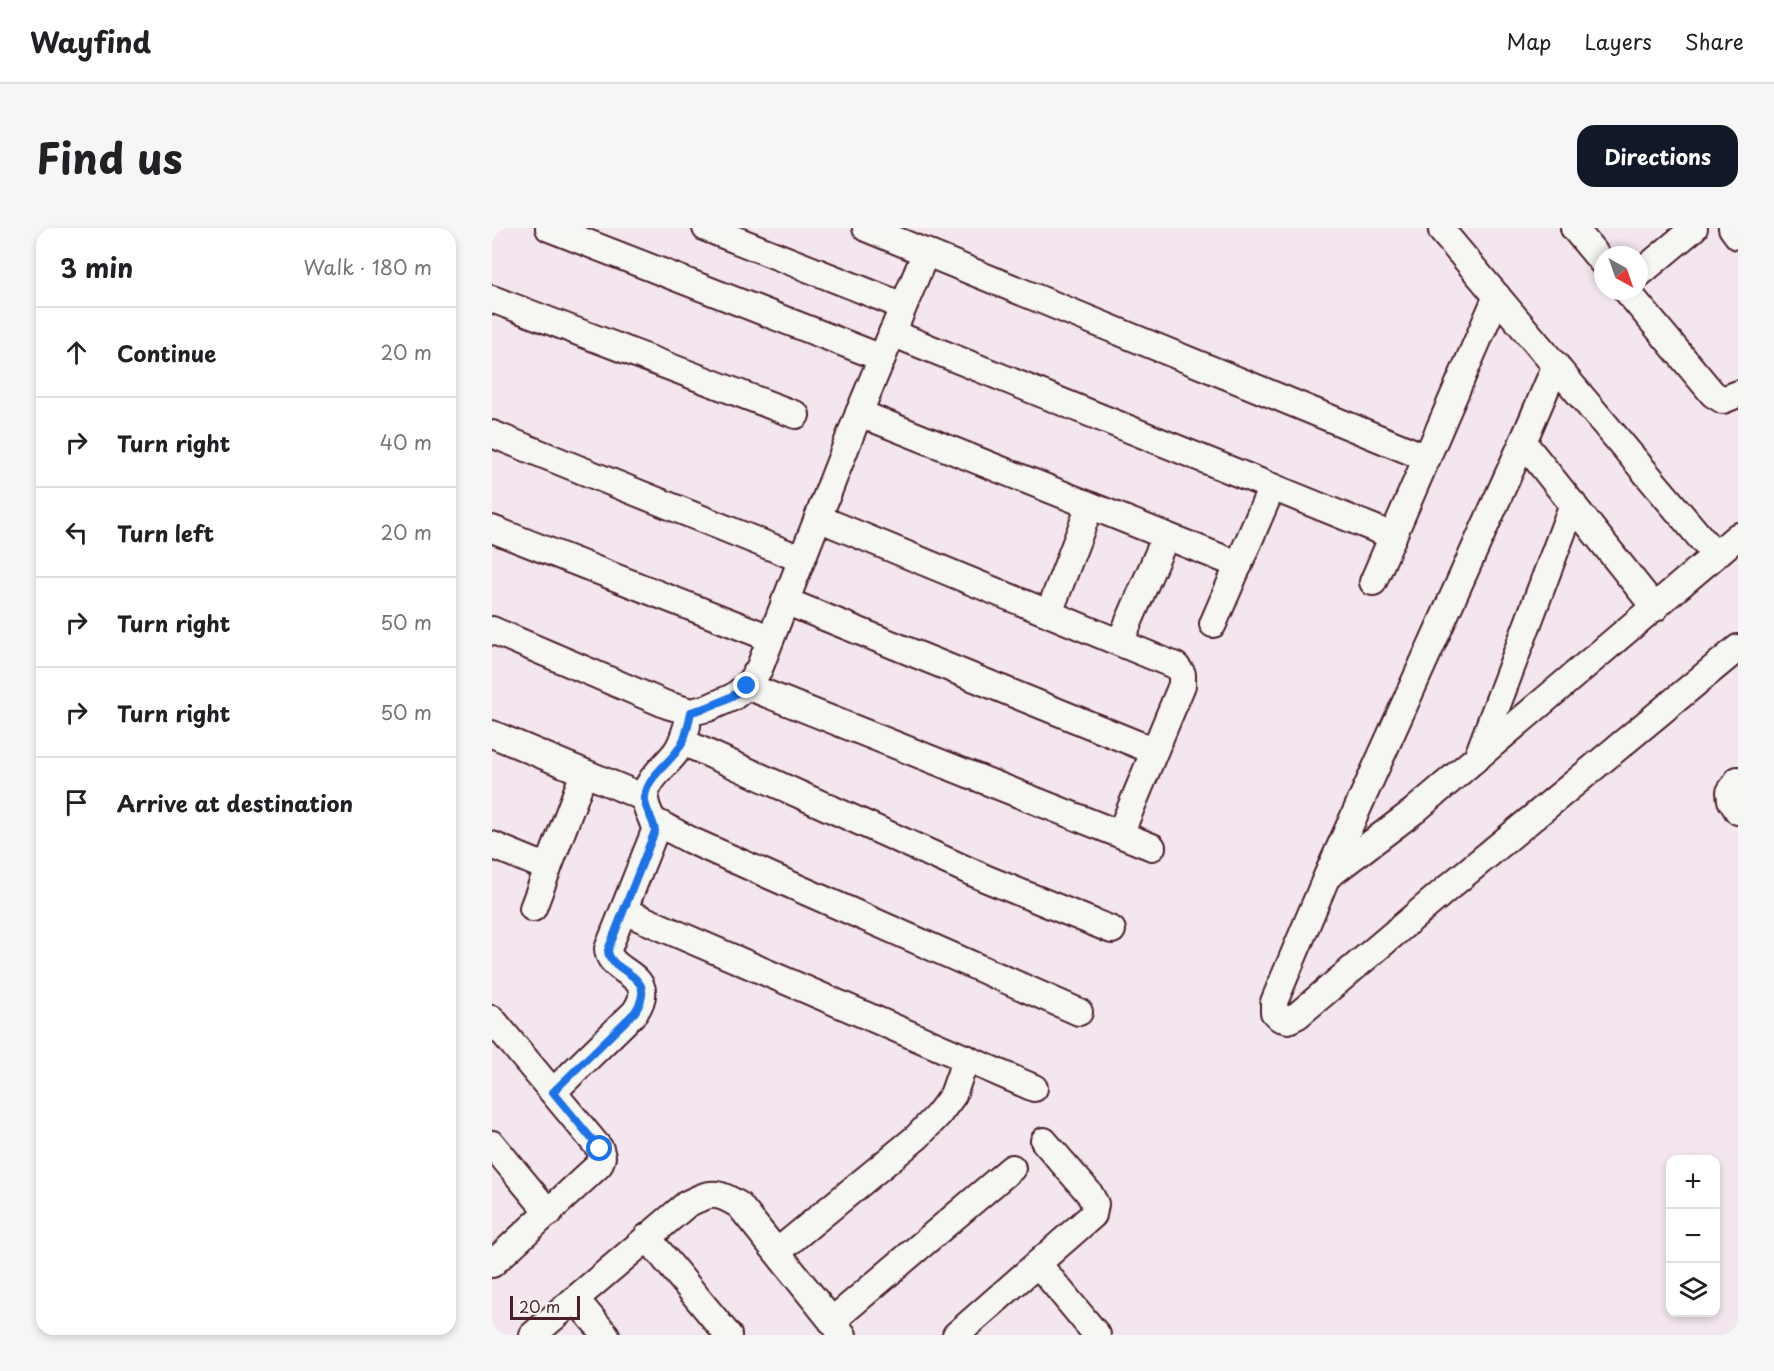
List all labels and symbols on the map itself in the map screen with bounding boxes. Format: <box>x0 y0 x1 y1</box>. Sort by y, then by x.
north arrow <box>1594 246 1648 300</box>
route end <box>733 672 759 698</box>
route start <box>586 1135 612 1161</box>
scale bar <box>510 1293 580 1320</box>

